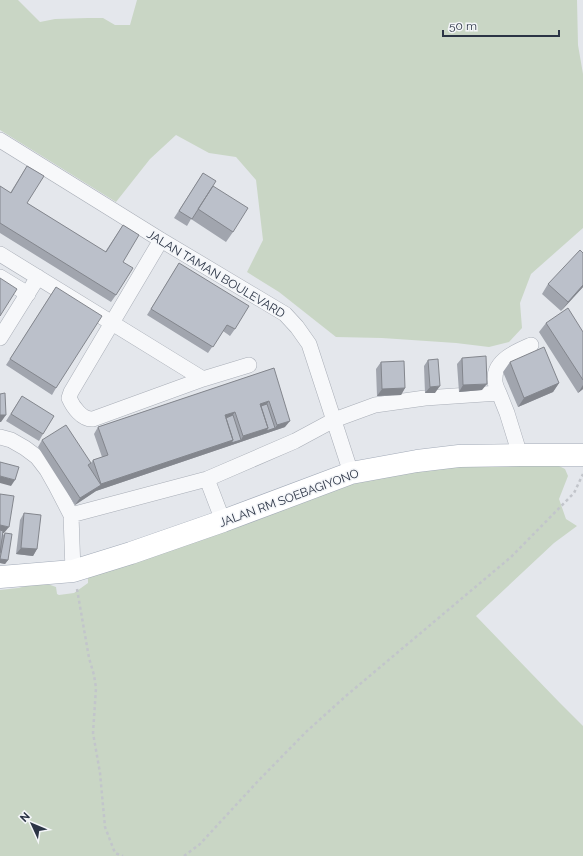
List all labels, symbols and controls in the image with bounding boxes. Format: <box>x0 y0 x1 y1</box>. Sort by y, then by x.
scale bar <box>443 12 559 38</box>
text: 50 m <box>449 19 477 33</box>
street label: JALAN TAMAN BOULEVARD <box>144 227 288 321</box>
street label: JALAN RM SOEBAGIYONO <box>217 466 361 530</box>
north arrow <box>12 804 52 844</box>
text: N <box>18 810 33 825</box>

